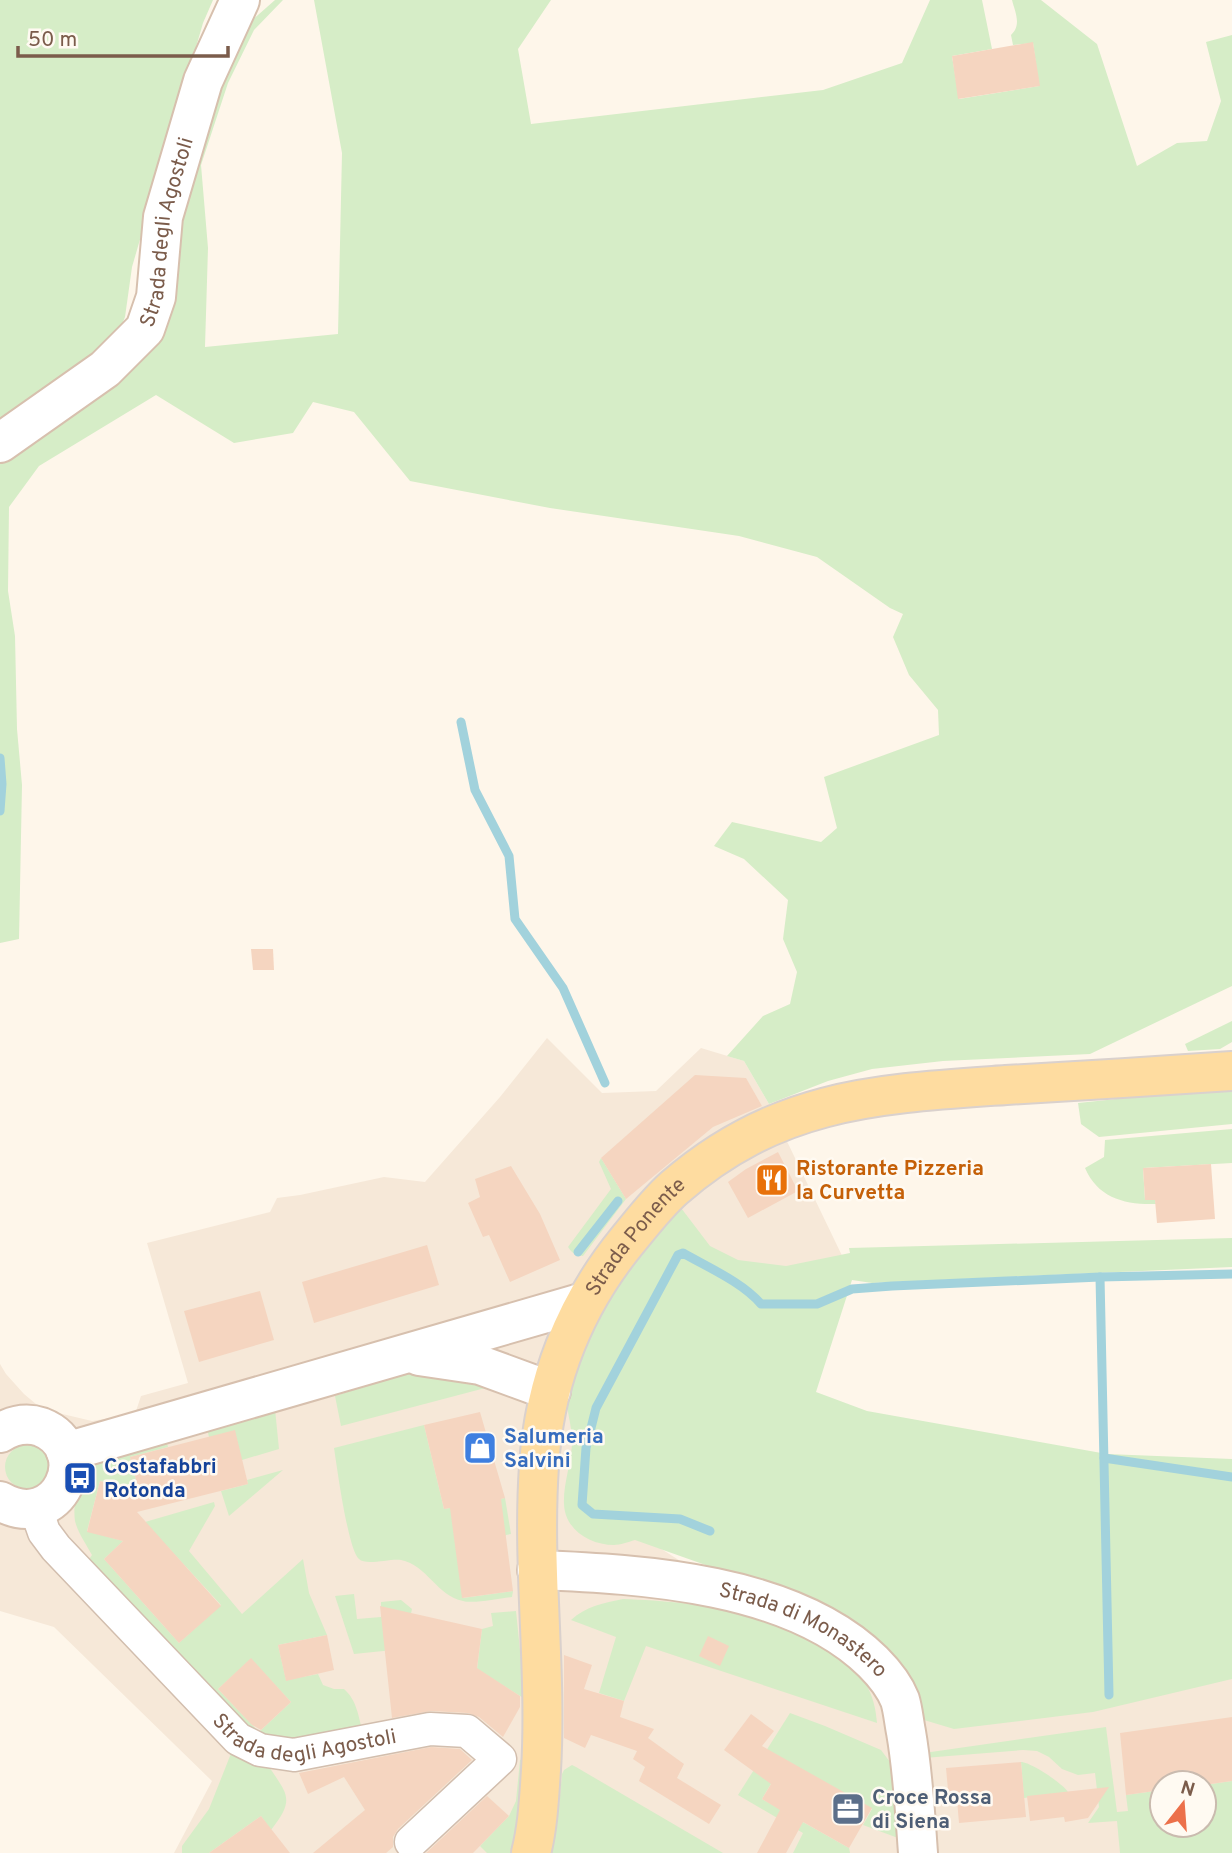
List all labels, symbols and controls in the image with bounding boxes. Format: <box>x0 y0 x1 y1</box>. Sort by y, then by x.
scale bar <box>18 14 228 58</box>
text: 50 m <box>28 27 77 54</box>
street label: Strada degli Agostoli <box>135 134 201 331</box>
place label: Ristorante Pizzeria la Curvetta <box>796 1156 984 1207</box>
restaurant icon: Ristorante Pizzeria la Curvetta <box>753 1161 791 1199</box>
street label: Strada Ponente <box>580 1172 692 1301</box>
place label: Salumeria Salvini <box>504 1424 604 1475</box>
shop icon: Salumeria Salvini <box>461 1429 499 1467</box>
place label: Costafabbri Rotonda <box>104 1454 217 1505</box>
bus stop icon: Costafabbri Rotonda <box>61 1459 99 1497</box>
street label: Strada di Monastero <box>716 1577 893 1684</box>
street label: Strada degli Agostoli <box>206 1708 399 1770</box>
north arrow <box>1148 1769 1218 1839</box>
text: N <box>1177 1776 1197 1803</box>
place label: Croce Rossa di Siena <box>872 1785 992 1836</box>
office icon: Croce Rossa di Siena <box>829 1790 867 1828</box>

